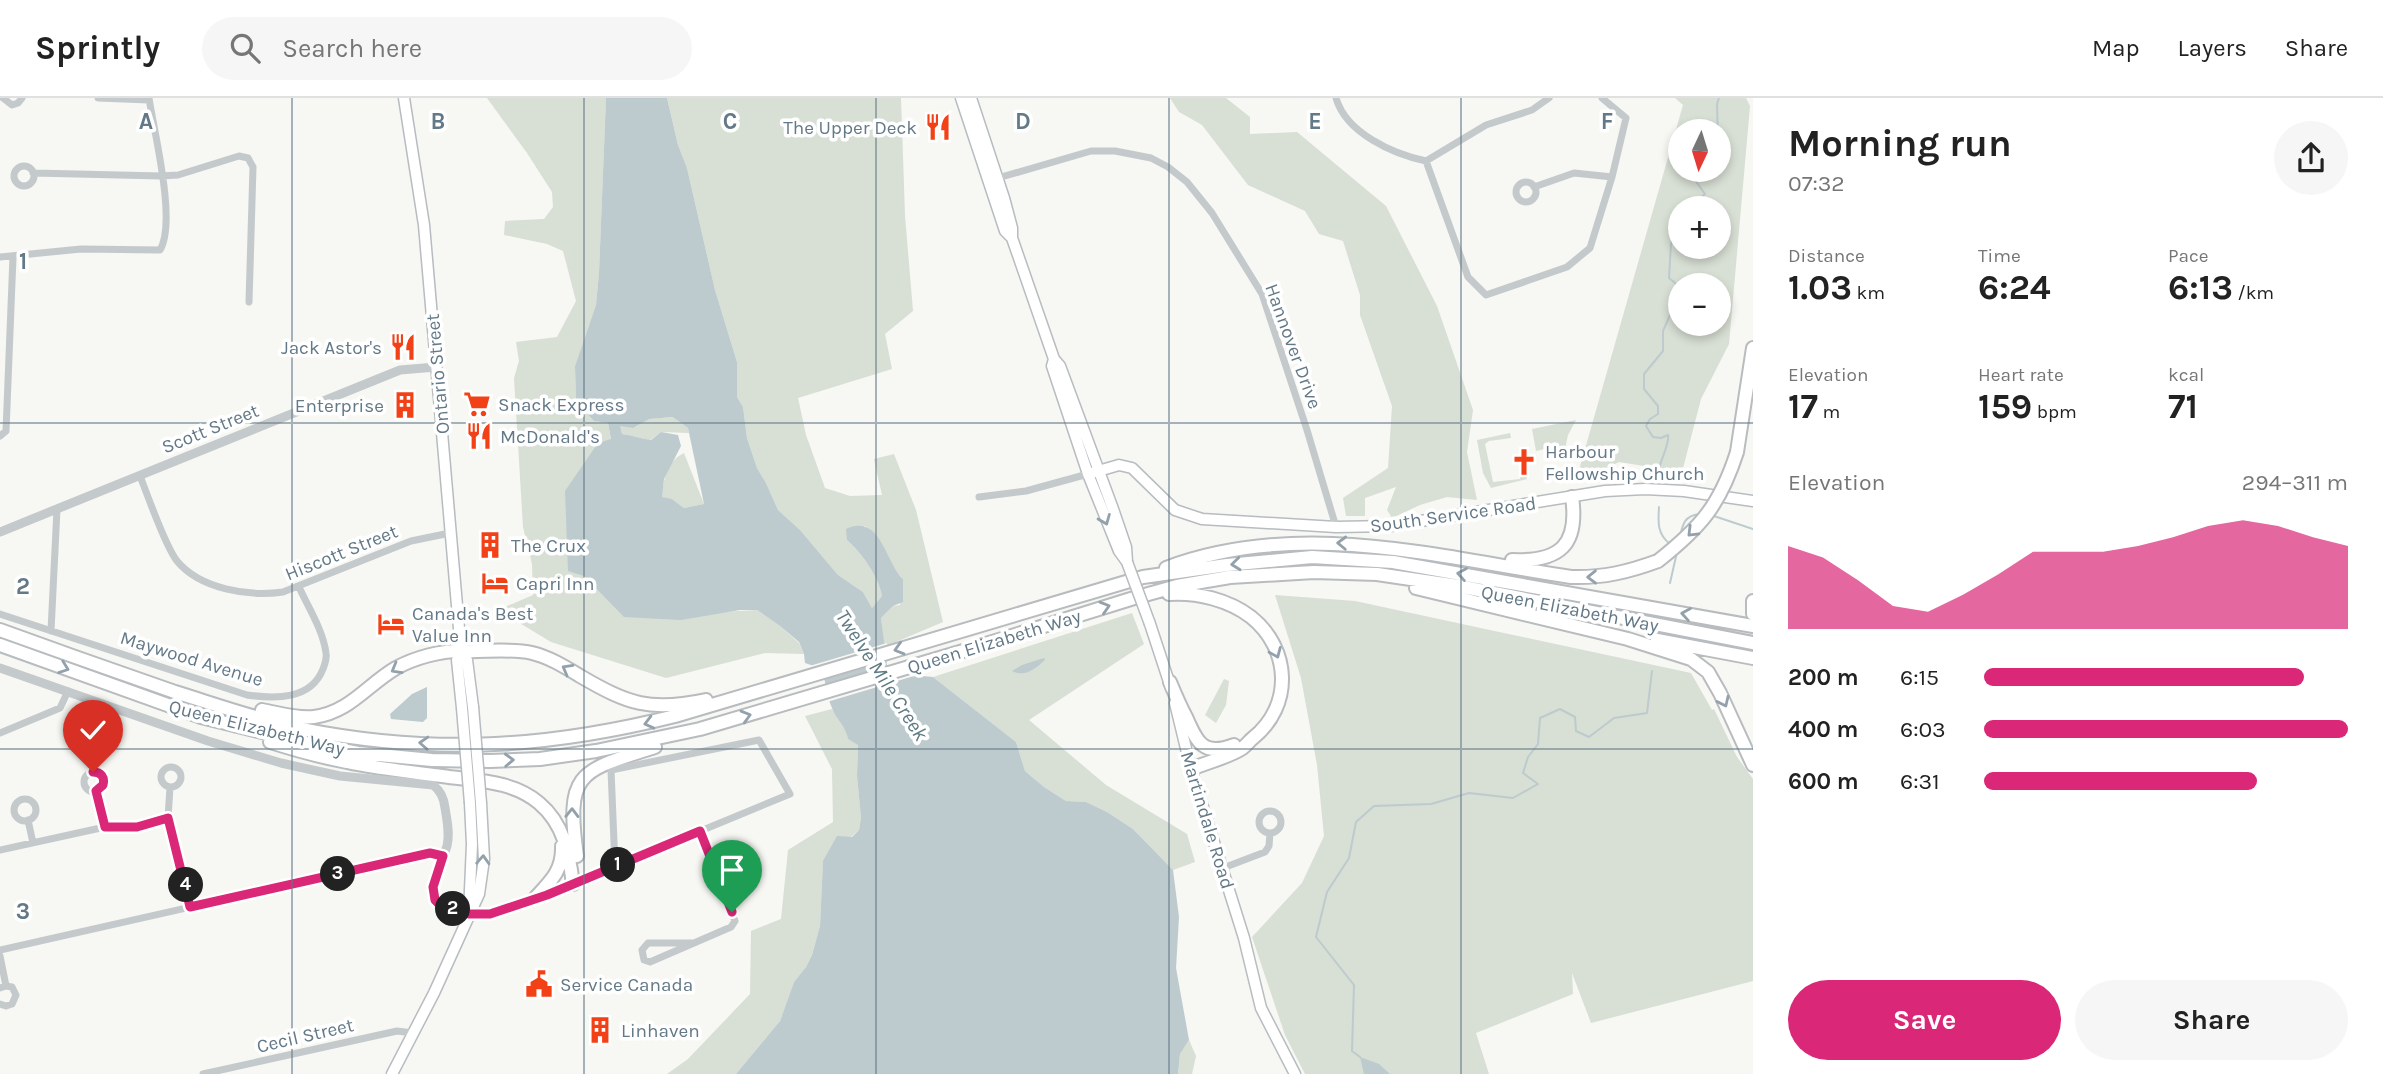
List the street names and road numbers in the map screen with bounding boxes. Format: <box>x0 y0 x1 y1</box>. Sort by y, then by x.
street label: Hannover Drive <box>1260 281 1326 412</box>
street label: Ontario Street <box>422 313 454 435</box>
street label: Scott Street <box>159 400 262 458</box>
street label: South Service Road <box>1369 492 1538 538</box>
street label: Hiscott Street <box>282 520 401 586</box>
street label: Queen Elizabeth Way <box>1479 581 1661 637</box>
street label: Queen Elizabeth Way <box>905 605 1084 679</box>
street label: Maywood Avenue <box>118 627 266 691</box>
street label: Queen Elizabeth Way <box>167 695 347 760</box>
street label: Martindale Road <box>1176 749 1238 892</box>
street label: Cecil Street <box>255 1014 356 1058</box>

